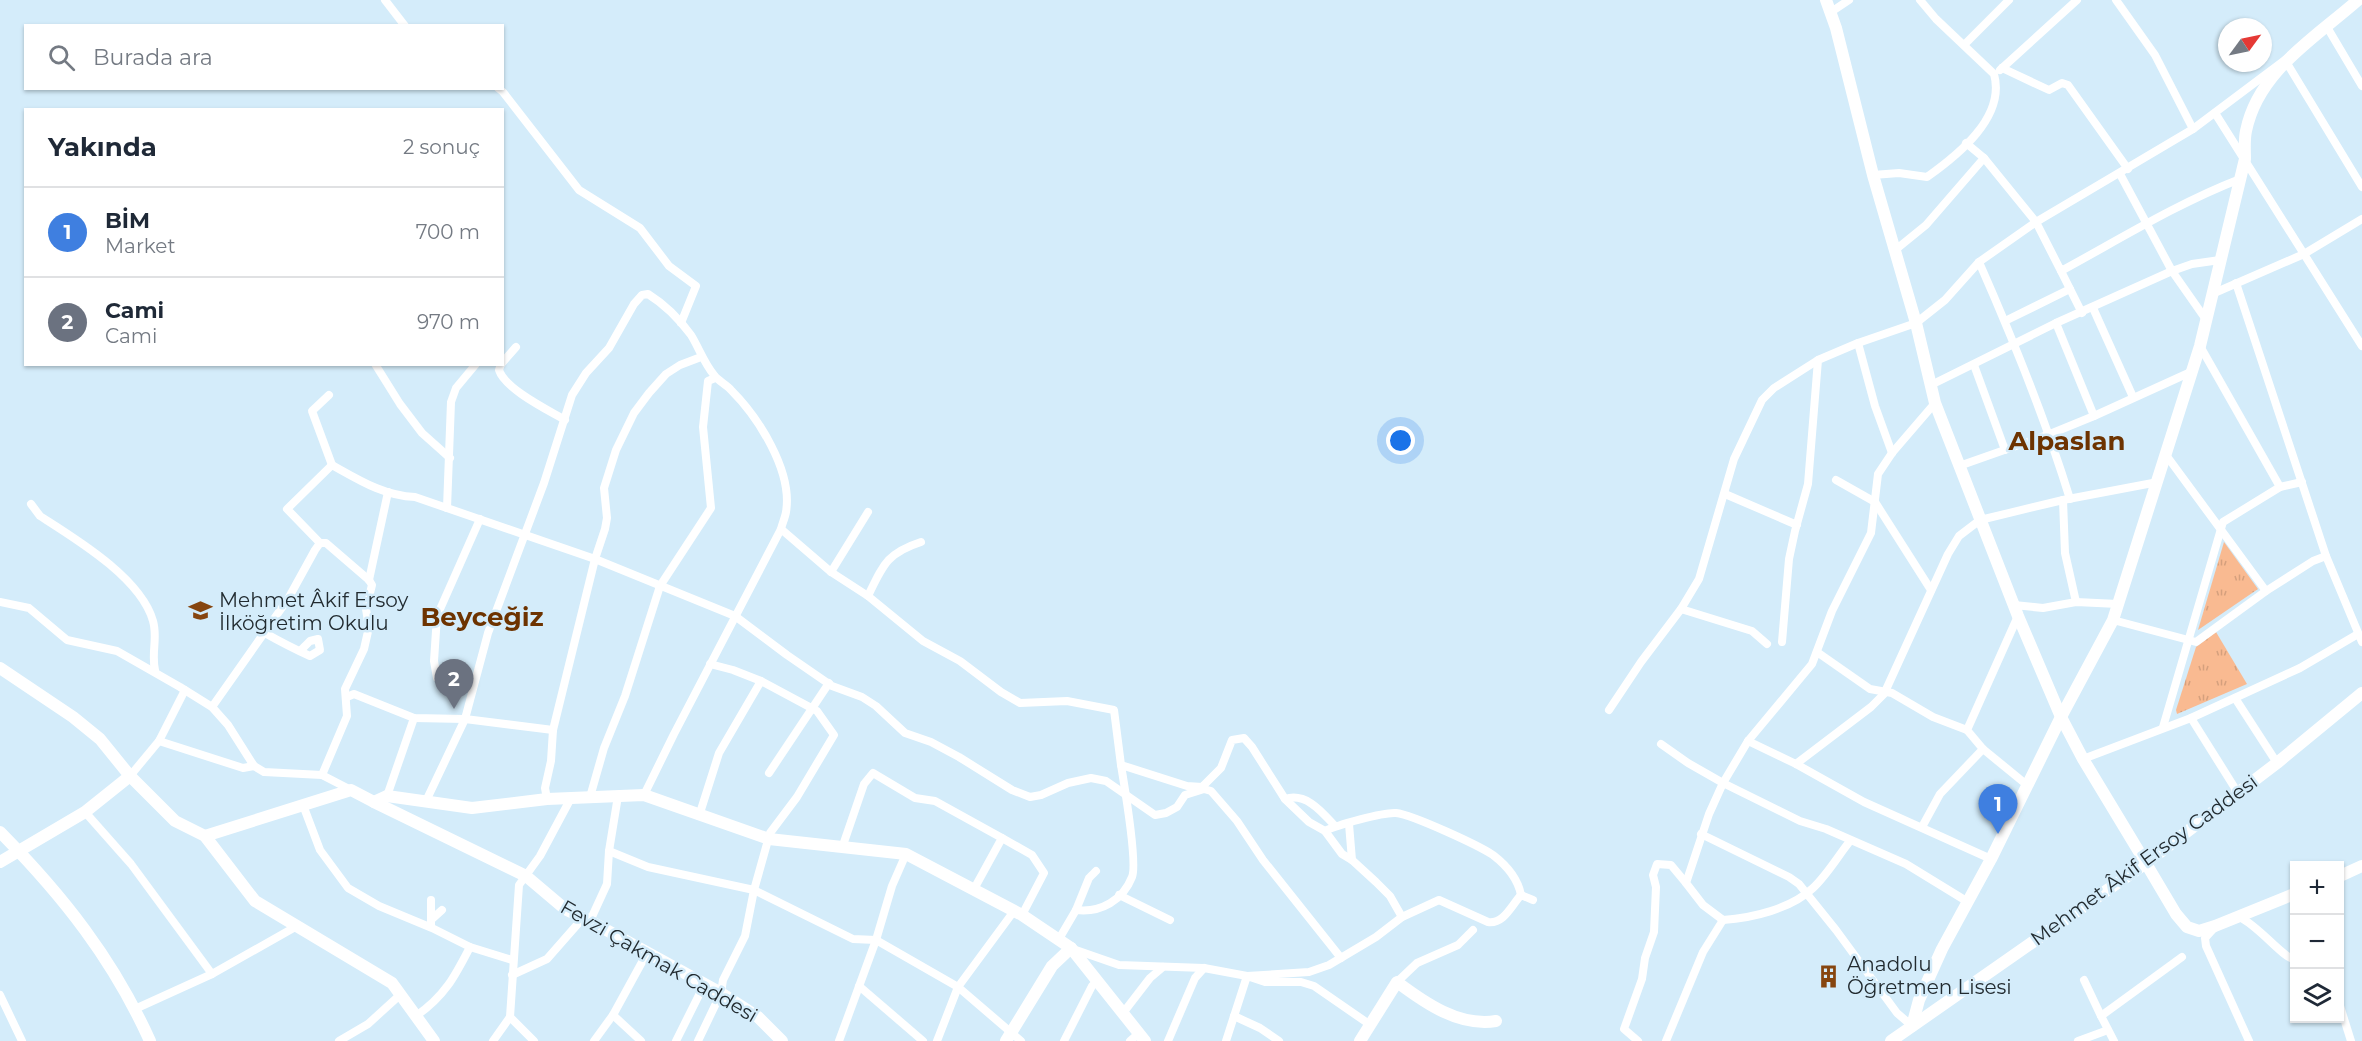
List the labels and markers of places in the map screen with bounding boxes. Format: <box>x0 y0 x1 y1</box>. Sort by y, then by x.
place label: Mehmet Âkif Ersoy İlköğretim Okulu <box>219 588 408 635</box>
school or university icon: Mehmet Âkif Ersoy İlköğretim Okulu <box>188 598 214 624</box>
pin: 2 <box>434 660 474 709</box>
pin: 1 <box>1978 784 2018 834</box>
place label: Anadolu Öğretmen Lisesi <box>1847 952 2012 999</box>
building icon: Anadolu Öğretmen Lisesi <box>1816 963 1842 989</box>

